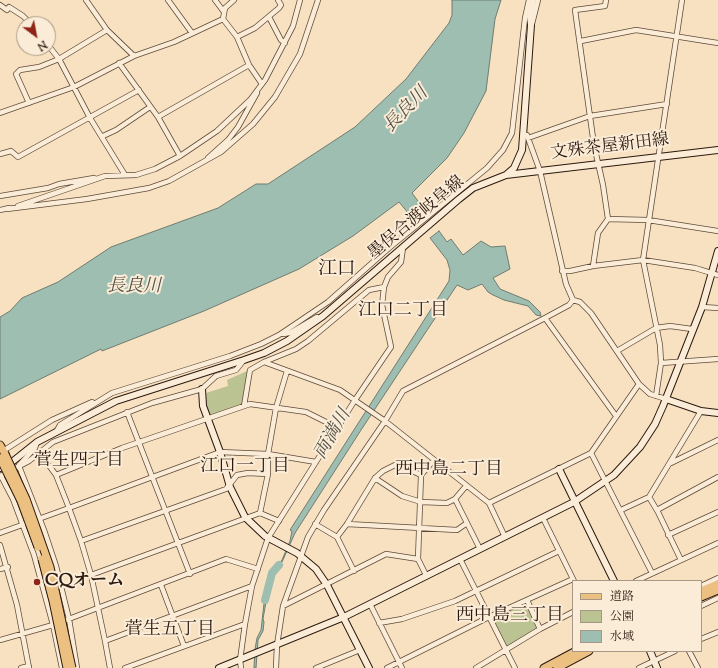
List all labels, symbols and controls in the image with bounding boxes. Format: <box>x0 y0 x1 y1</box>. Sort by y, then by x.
north arrow <box>16 16 56 56</box>
text: N <box>34 36 50 54</box>
water label: 長良川 <box>380 84 434 138</box>
street label: 文殊茶屋新田線 <box>550 131 670 165</box>
street label: 墨俣合渡岐阜線 <box>365 173 469 265</box>
district label: 江口 <box>318 260 356 282</box>
water label: 長良川 <box>107 277 161 299</box>
district label: 江口二丁目 <box>358 301 448 323</box>
water label: 両満川 <box>311 406 357 464</box>
district label: 菅生四丁目 <box>34 451 124 473</box>
district label: 江口一丁目 <box>200 457 290 479</box>
district label: 西中島二丁目 <box>395 460 503 482</box>
place label: CQオーム <box>45 572 124 592</box>
marker: CQオーム <box>32 577 42 587</box>
legend <box>572 580 702 652</box>
text: 道路 <box>610 588 634 606</box>
district label: 西中島三丁目 <box>456 606 564 628</box>
text: 公園 <box>610 608 634 626</box>
district label: 菅生五丁目 <box>125 620 215 642</box>
text: 水域 <box>610 628 634 646</box>

